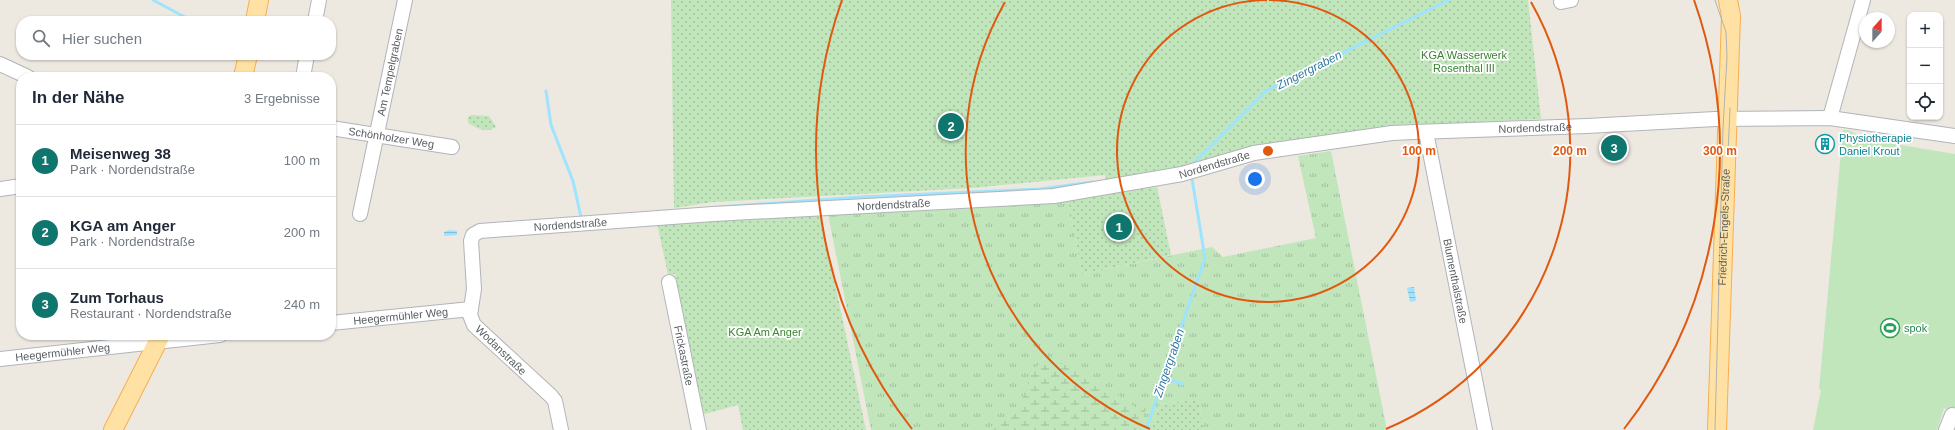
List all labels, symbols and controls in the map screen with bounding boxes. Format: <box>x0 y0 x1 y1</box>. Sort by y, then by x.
north arrow <box>1859 12 1895 48</box>
map controls <box>1907 12 1943 120</box>
button: + <box>1907 12 1943 48</box>
search box <box>16 16 336 60</box>
icon: search <box>30 27 52 49</box>
street label: Am Tempelgraben <box>375 27 405 117</box>
text: Hier suchen <box>62 30 142 47</box>
water label: Zingergraben <box>1273 47 1344 93</box>
button: − <box>1907 48 1943 84</box>
park label: KGA Wasserwerk Rosenthal III <box>1421 49 1507 74</box>
button: locate <box>1907 84 1943 120</box>
text: In der Nähe <box>32 88 125 107</box>
text: 3 Ergebnisse <box>244 91 320 106</box>
pin: 2 <box>938 111 964 141</box>
street label: Nordendstraße <box>1498 121 1572 135</box>
street label: Schönholzer Weg <box>347 125 435 150</box>
place label: Physiotherapie Daniel Krout <box>1839 132 1912 157</box>
pin: 3 <box>1601 133 1627 163</box>
building icon: Physiotherapie Daniel Krout <box>1814 133 1836 155</box>
centre of rings <box>1261 144 1275 158</box>
text: 100 m <box>1402 144 1436 158</box>
text: 200 m <box>1553 144 1587 158</box>
text: 300 m <box>1703 144 1737 158</box>
text: Meisenweg 38 <box>70 145 171 162</box>
street label: Nordendstraße <box>1177 149 1251 181</box>
text: 1 <box>41 153 49 168</box>
text: 100 m <box>284 153 320 168</box>
text: Park · Nordendstraße <box>70 162 195 177</box>
street label: Friedrich-Engels-Straße <box>1716 168 1732 286</box>
your location <box>1245 169 1265 189</box>
street label: Nordendstraße <box>857 197 931 212</box>
pin: 1 <box>1106 212 1132 242</box>
street label: Nordendstraße <box>533 216 608 233</box>
text: KGA am Anger <box>70 217 176 234</box>
text: 2 <box>41 225 49 240</box>
text: 200 m <box>284 225 320 240</box>
text: Park · Nordendstraße <box>70 234 195 249</box>
street label: Blumenthalstraße <box>1441 238 1470 325</box>
text: Zum Torhaus <box>70 289 164 306</box>
text: 3 <box>41 297 49 312</box>
text: 240 m <box>284 297 320 312</box>
street label: Heegermühler Weg <box>353 305 449 327</box>
text: Restaurant · Nordendstraße <box>70 306 232 321</box>
sports icon: spok <box>1879 317 1901 339</box>
place label: spok <box>1904 322 1928 334</box>
street label: Wodanstraße <box>473 323 529 377</box>
street label: Frickastraße <box>672 324 696 387</box>
park label: KGA Am Anger <box>728 326 802 338</box>
water label: Zingergraben <box>1150 327 1187 400</box>
street label: Heegermühler Weg <box>15 341 111 363</box>

